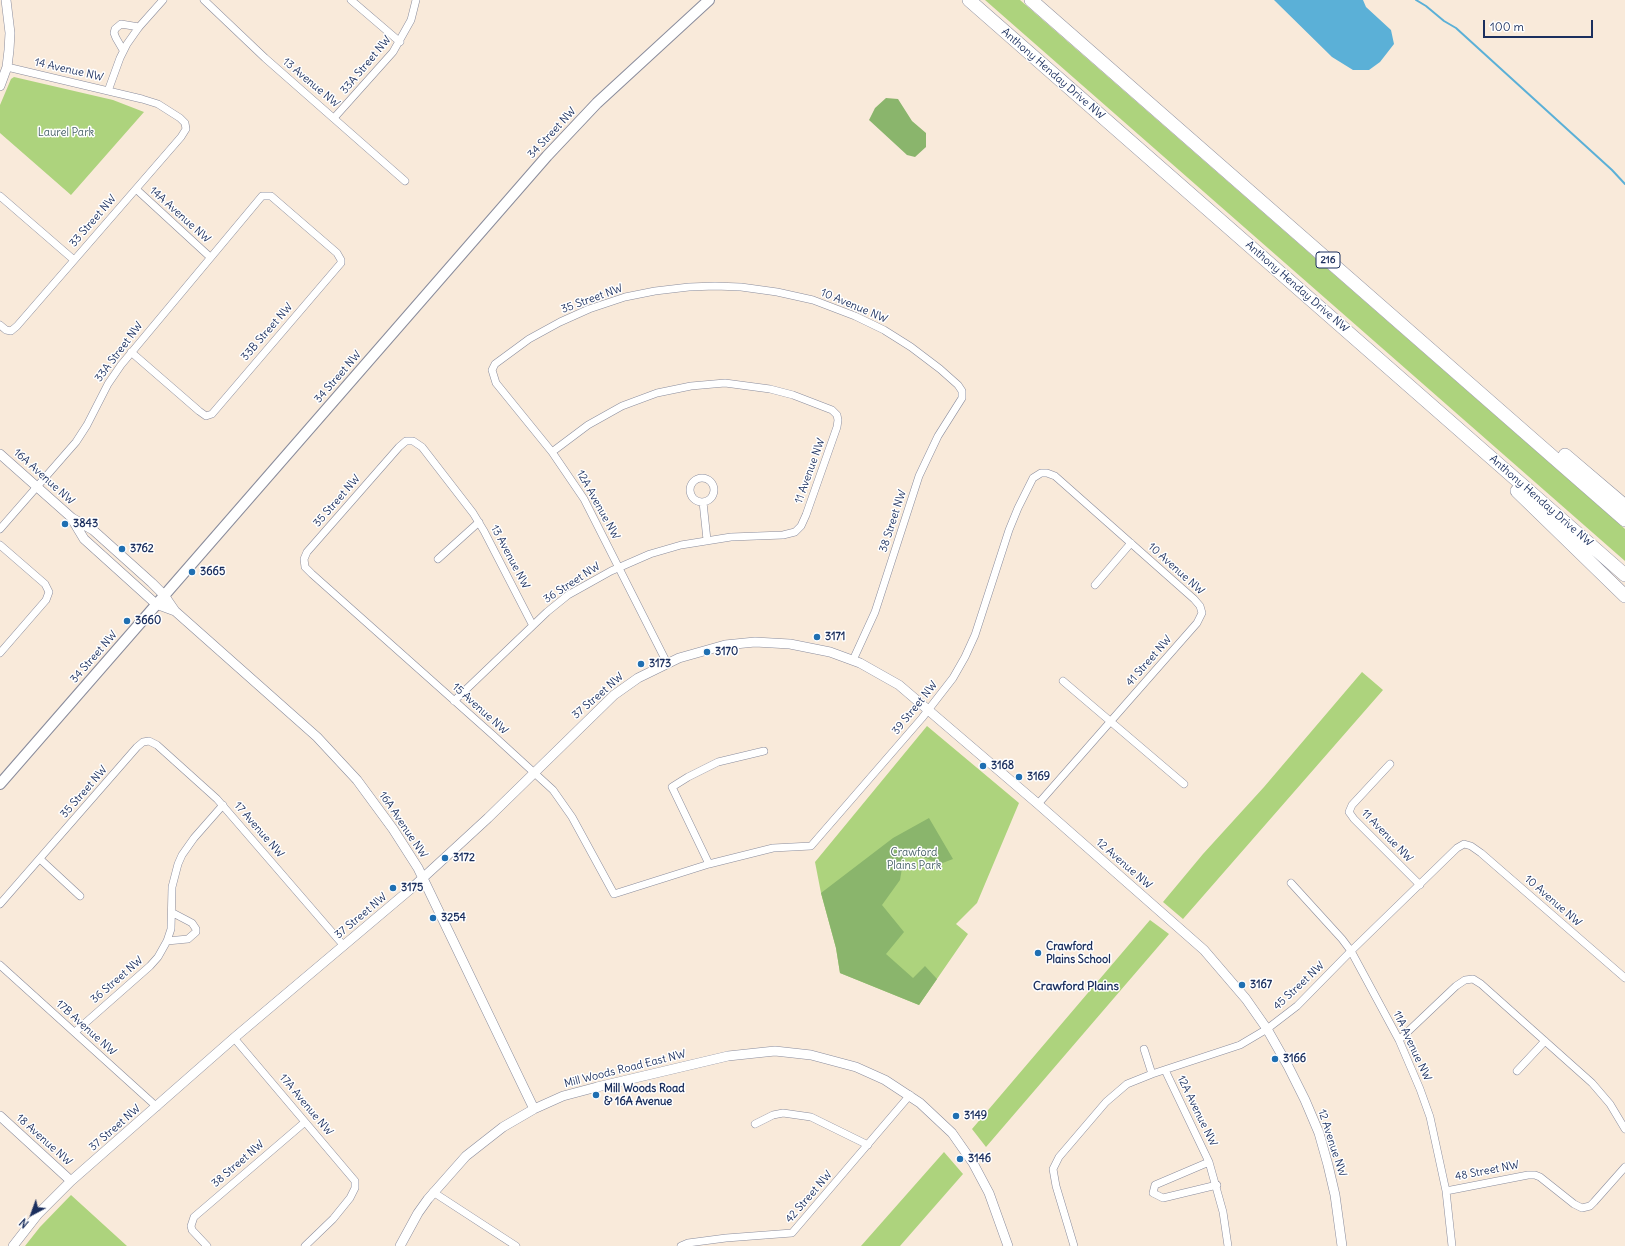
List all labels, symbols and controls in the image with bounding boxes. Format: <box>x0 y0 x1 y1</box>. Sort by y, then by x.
scale bar <box>1485 12 1595 38</box>
text: 100 m <box>1490 19 1524 34</box>
street label: Anthony Henday Drive NW <box>999 26 1107 122</box>
street label: 33A Street NW <box>338 33 394 97</box>
street label: 13 Avenue NW <box>280 55 342 111</box>
street label: 14 Avenue NW <box>33 56 105 84</box>
street label: 34 Street NW <box>525 105 579 161</box>
park label: Laurel Park <box>38 126 94 140</box>
street label: 14A Avenue NW <box>147 184 213 246</box>
street label: 33 Street NW <box>67 192 119 250</box>
street label: Anthony Henday Drive NW <box>1243 239 1351 335</box>
road number: 216 <box>1316 252 1340 268</box>
street label: 35 Street NW <box>559 282 625 316</box>
street label: 10 Avenue NW <box>819 286 889 326</box>
street label: 33B Street NW <box>238 301 296 363</box>
street label: 33A Street NW <box>92 319 146 385</box>
street label: 34 Street NW <box>312 348 364 406</box>
street label: 11 Avenue NW <box>792 437 828 505</box>
street label: 16A Avenue NW <box>11 446 77 508</box>
street label: Anthony Henday Drive NW <box>1487 453 1595 549</box>
street label: 12A Avenue NW <box>574 468 622 542</box>
street label: 35 Street NW <box>311 472 363 530</box>
street label: 38 Street NW <box>877 488 909 554</box>
place label: 3843 <box>73 517 98 531</box>
marker: 3843 <box>60 519 70 529</box>
street label: 13 Avenue NW <box>488 523 532 591</box>
street label: 10 Avenue NW <box>1145 540 1207 598</box>
place label: 3762 <box>130 542 154 556</box>
marker: 3762 <box>117 544 127 554</box>
street label: 36 Street NW <box>541 560 603 606</box>
place label: 3665 <box>200 565 225 579</box>
marker: 3665 <box>187 567 197 577</box>
place label: 3660 <box>135 614 161 628</box>
marker: 3660 <box>122 616 132 626</box>
street label: 34 Street NW <box>68 628 120 686</box>
place label: 3171 <box>825 630 845 644</box>
marker: 3171 <box>812 632 822 642</box>
street label: 41 Street NW <box>1123 633 1175 689</box>
place label: 3170 <box>715 645 738 659</box>
marker: 3170 <box>702 647 712 657</box>
place label: 3173 <box>649 657 671 671</box>
marker: 3173 <box>636 659 646 669</box>
street label: 37 Street NW <box>570 670 626 722</box>
street label: 39 Street NW <box>889 679 941 737</box>
street label: 15 Avenue NW <box>449 681 511 737</box>
place label: 3168 <box>991 759 1014 773</box>
marker: 3168 <box>978 761 988 771</box>
street label: 35 Street NW <box>58 763 110 821</box>
place label: 3169 <box>1027 770 1050 784</box>
marker: 3169 <box>1014 772 1024 782</box>
street label: 16A Avenue NW <box>376 789 430 861</box>
street label: 17 Avenue NW <box>231 799 287 861</box>
street label: 11 Avenue NW <box>1358 807 1416 865</box>
street label: 12 Avenue NW <box>1093 836 1155 892</box>
park label: Crawford Plains Park <box>887 846 941 872</box>
place label: 3172 <box>453 851 475 865</box>
marker: 3172 <box>440 853 450 863</box>
street label: 10 Avenue NW <box>1522 873 1584 929</box>
place label: 3175 <box>401 881 423 895</box>
marker: 3175 <box>388 883 398 893</box>
street label: 37 Street NW <box>332 890 390 942</box>
place label: 3254 <box>441 911 466 925</box>
marker: 3254 <box>428 913 438 923</box>
place label: Crawford Plains School <box>1046 940 1111 966</box>
marker: Crawford Plains School <box>1033 948 1043 958</box>
street label: 36 Street NW <box>88 954 146 1006</box>
street label: 45 Street NW <box>1271 959 1327 1013</box>
place label: 3167 <box>1250 978 1272 992</box>
district label: Crawford Plains <box>1033 980 1119 994</box>
marker: 3167 <box>1237 980 1247 990</box>
street label: 17B Avenue NW <box>53 997 119 1059</box>
street label: 11A Avenue NW <box>1390 1009 1434 1083</box>
street label: Mill Woods Road East NW <box>563 1047 687 1091</box>
place label: 3166 <box>1283 1052 1306 1066</box>
marker: 3166 <box>1270 1054 1280 1064</box>
street label: 17A Avenue NW <box>276 1072 336 1138</box>
street label: 12A Avenue NW <box>1174 1073 1220 1149</box>
place label: Mill Woods Road & 16A Avenue <box>604 1082 685 1108</box>
marker: Mill Woods Road & 16A Avenue <box>591 1090 601 1100</box>
street label: 37 Street NW <box>87 1102 143 1154</box>
street label: 12 Avenue NW <box>1315 1108 1349 1178</box>
place label: 3149 <box>964 1109 987 1123</box>
marker: 3149 <box>951 1111 961 1121</box>
street label: 18 Avenue NW <box>13 1112 75 1168</box>
street label: 38 Street NW <box>209 1138 267 1190</box>
place label: 3146 <box>968 1152 991 1166</box>
marker: 3146 <box>955 1154 965 1164</box>
street label: 48 Street NW <box>1454 1158 1520 1184</box>
street label: 42 Street NW <box>783 1168 835 1226</box>
north arrow <box>12 1194 52 1234</box>
text: N <box>17 1215 32 1231</box>

